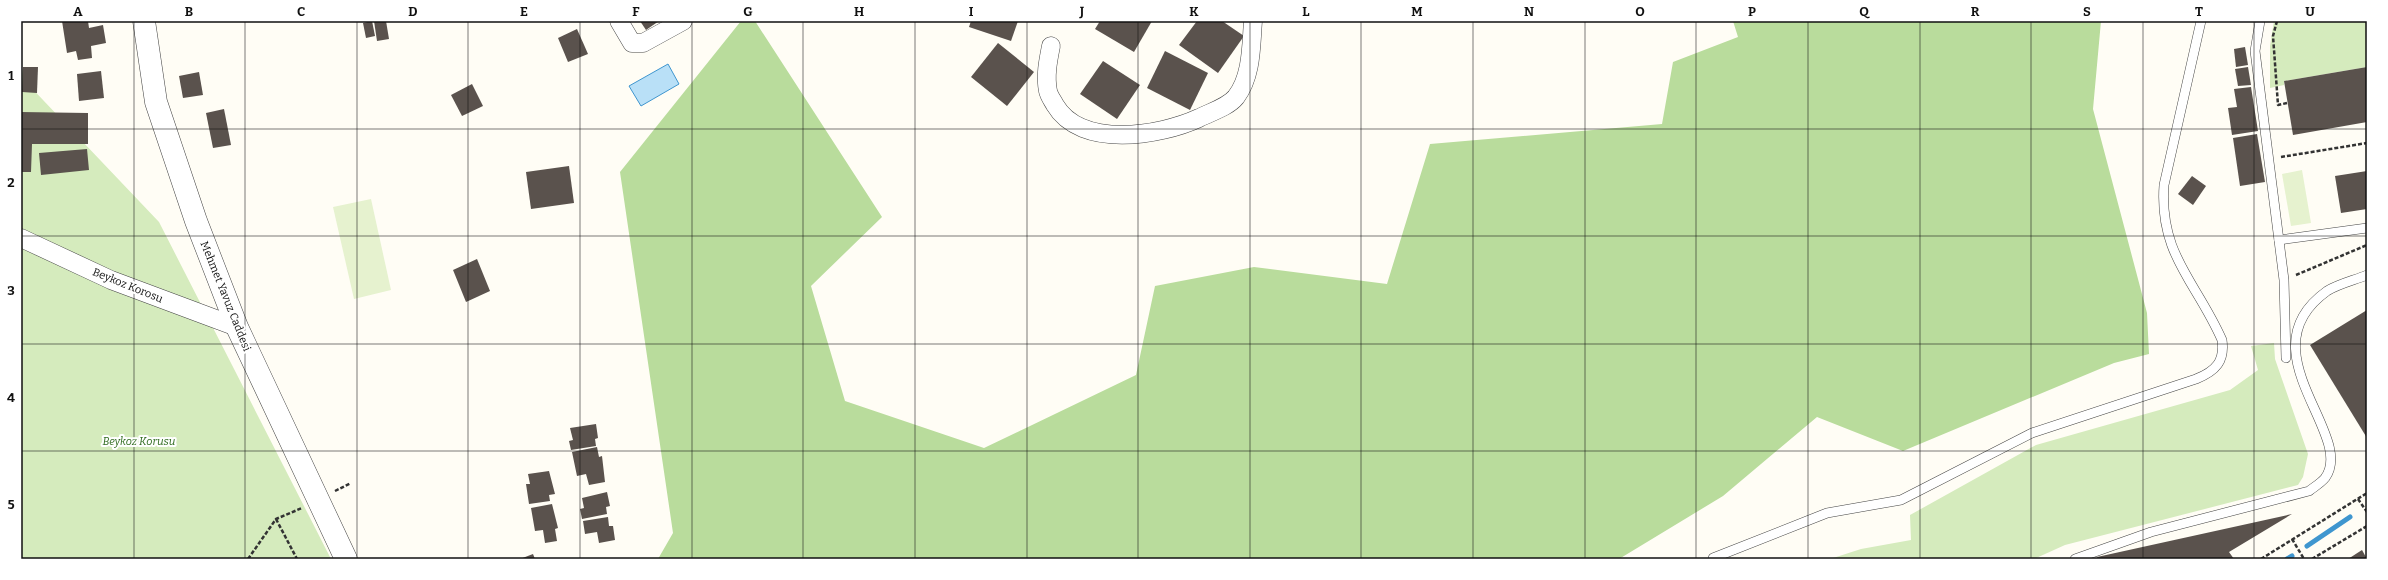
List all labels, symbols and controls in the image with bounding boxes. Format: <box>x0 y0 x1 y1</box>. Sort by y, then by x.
text: A <box>73 4 83 19</box>
text: B <box>185 4 193 19</box>
text: C <box>297 4 305 19</box>
text: D <box>408 4 418 19</box>
text: E <box>520 4 528 19</box>
text: F <box>632 4 640 19</box>
text: G <box>743 4 753 19</box>
text: H <box>854 4 864 19</box>
text: I <box>969 4 974 19</box>
text: J <box>1079 4 1085 19</box>
text: K <box>1189 4 1199 19</box>
text: L <box>1302 4 1310 19</box>
text: M <box>1411 4 1423 19</box>
text: N <box>1524 4 1534 19</box>
text: O <box>1635 4 1645 19</box>
text: P <box>1748 4 1756 19</box>
text: Q <box>1859 4 1870 19</box>
text: R <box>1971 4 1980 19</box>
text: S <box>2083 4 2091 19</box>
text: T <box>2195 4 2203 19</box>
text: U <box>2305 4 2315 19</box>
text: 1 <box>8 68 14 83</box>
text: 2 <box>7 175 15 190</box>
street label: Mehmet Yavuz Caddesi <box>198 239 254 354</box>
street label: Beykoz Korosu <box>91 265 165 306</box>
text: 3 <box>7 283 15 298</box>
text: 4 <box>7 390 15 405</box>
park label: Beykoz Korusu <box>103 435 175 448</box>
text: 5 <box>7 497 15 512</box>

